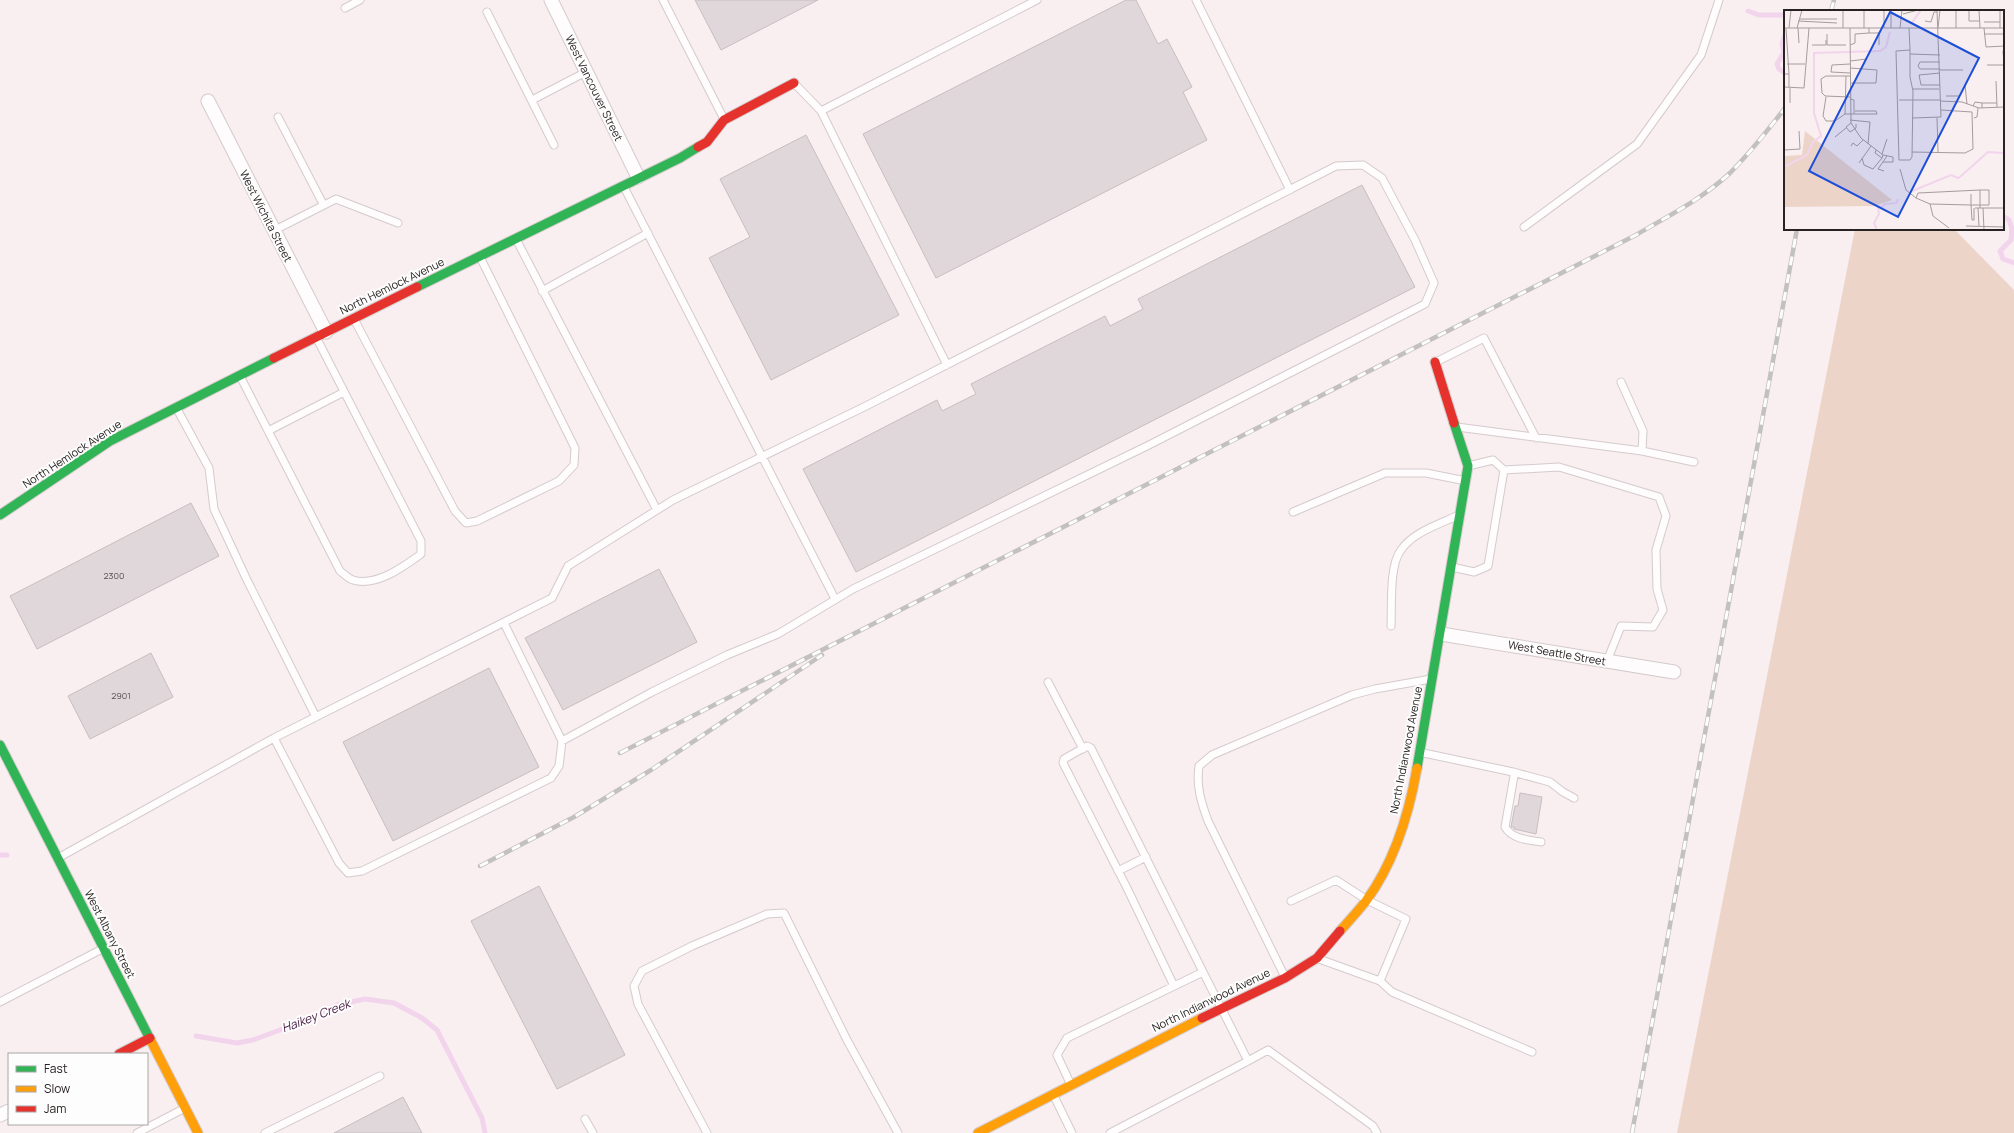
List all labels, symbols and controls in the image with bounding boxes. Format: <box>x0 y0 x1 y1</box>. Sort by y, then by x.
inset map <box>1784 10 2004 230</box>
street label: West Vancouver Street <box>562 32 627 143</box>
street label: West Wichita Street <box>237 167 296 264</box>
street label: North Hemlock Avenue <box>337 253 447 317</box>
street label: North Hemlock Avenue <box>20 416 124 491</box>
house number: 2300 <box>103 569 125 582</box>
street label: West Seattle Street <box>1507 636 1607 669</box>
street label: North Indianwood Avenue <box>1386 684 1425 815</box>
house number: 2901 <box>111 689 131 702</box>
street label: West Albany Street <box>82 887 139 980</box>
street label: North Indianwood Avenue <box>1149 964 1273 1035</box>
water label: Haikey Creek <box>279 994 354 1036</box>
legend <box>8 1053 148 1125</box>
text: Fast <box>44 1060 68 1077</box>
text: Slow <box>44 1080 70 1097</box>
text: Jam <box>44 1100 66 1117</box>

